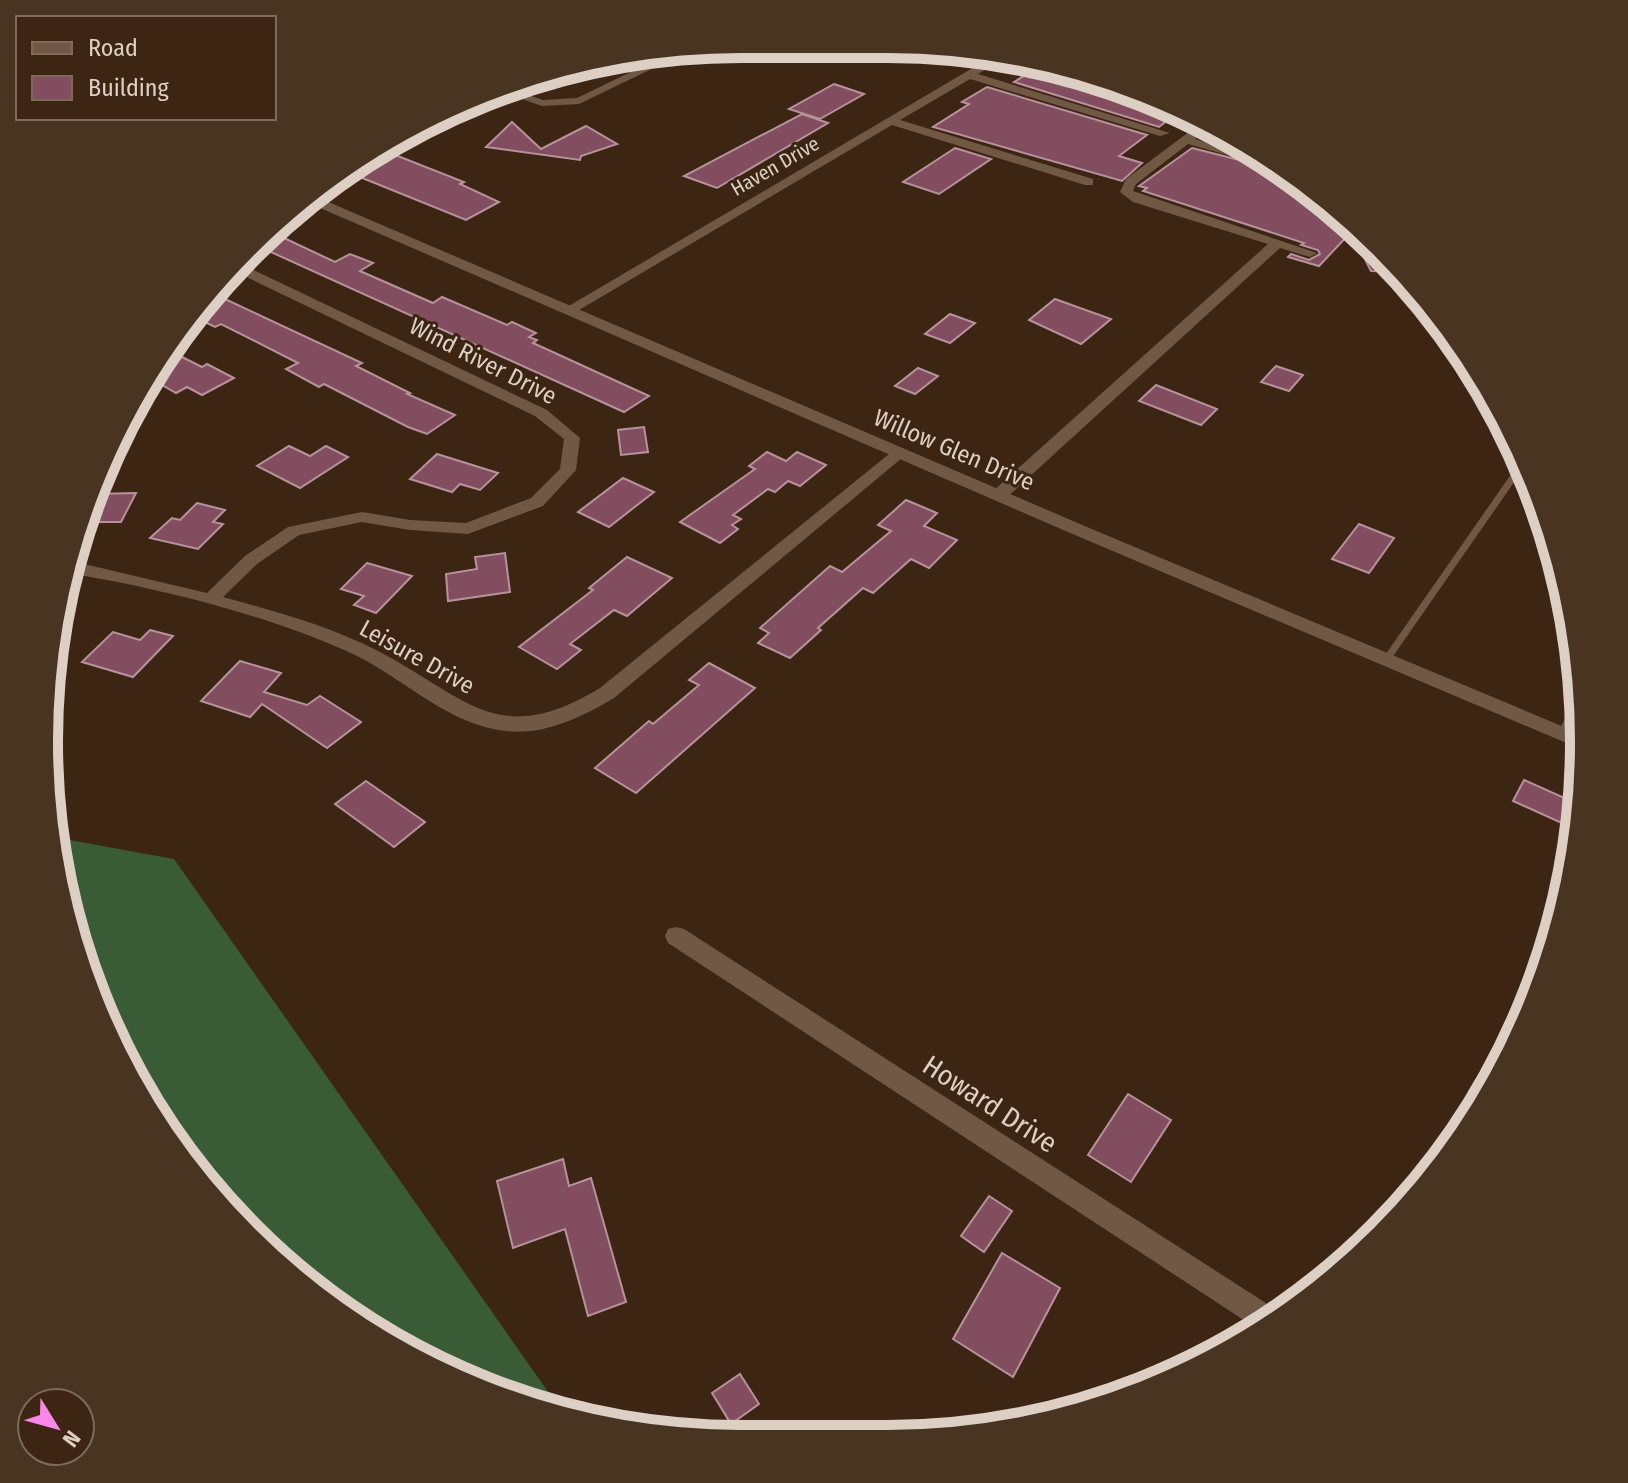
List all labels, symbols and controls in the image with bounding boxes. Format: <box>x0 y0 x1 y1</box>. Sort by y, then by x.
legend <box>16 16 276 120</box>
text: Road <box>88 34 138 62</box>
text: Building <box>88 74 170 102</box>
street label: Haven Drive <box>727 131 823 201</box>
street label: Wind River Drive <box>405 312 561 410</box>
street label: Willow Glen Drive <box>870 404 1038 496</box>
street label: Leisure Drive <box>355 614 479 700</box>
street label: Howard Drive <box>917 1048 1063 1160</box>
north arrow <box>16 1387 96 1467</box>
text: N <box>57 1425 86 1452</box>

